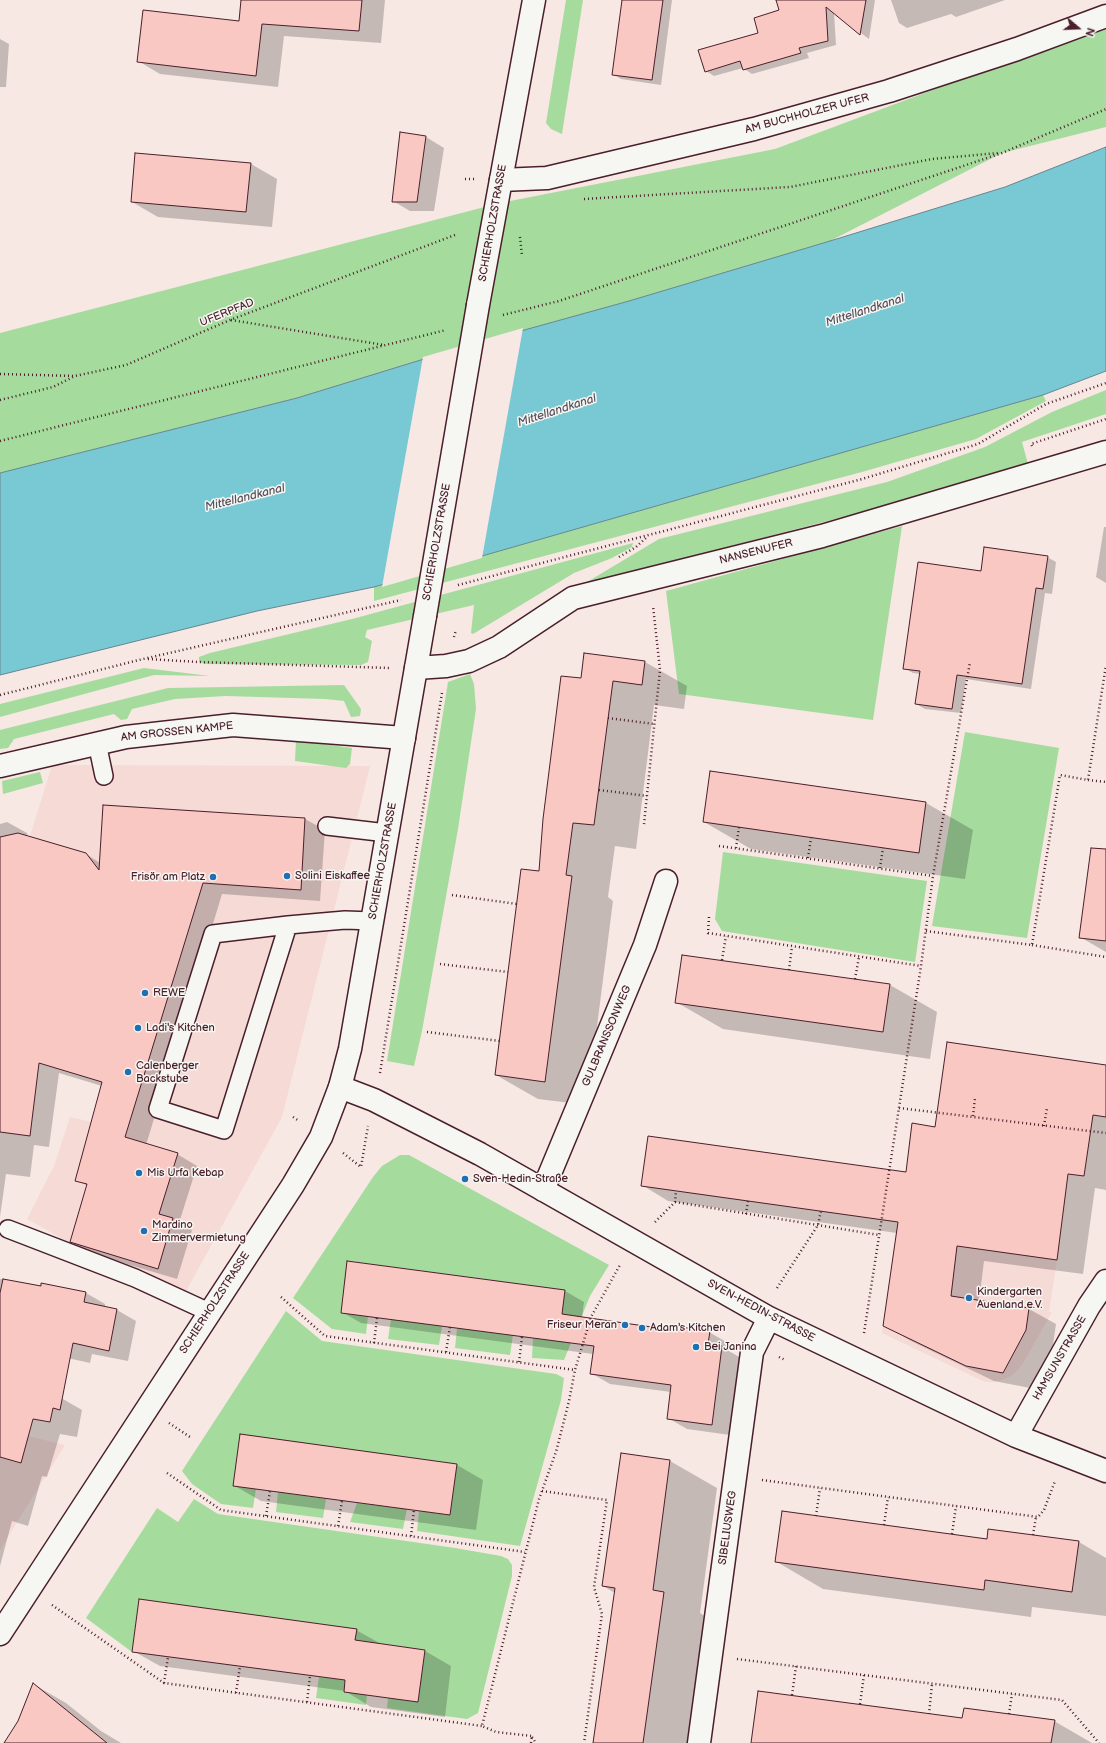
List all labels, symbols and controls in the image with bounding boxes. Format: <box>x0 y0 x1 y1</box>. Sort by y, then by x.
north arrow <box>1058 8 1098 48</box>
text: N <box>1082 26 1097 38</box>
street label: AM BUCHHOLZER UFER <box>744 91 870 137</box>
street label: SCHIERHOLZSTRASSE <box>476 163 510 283</box>
water label: Mittellandkanal <box>824 292 906 330</box>
street label: UFERPFAD <box>198 296 256 330</box>
water label: Mittellandkanal <box>516 392 598 430</box>
water label: Mittellandkanal <box>204 481 286 515</box>
street label: SCHIERHOLZSTRASSE <box>420 482 454 602</box>
street label: NANSENUFER <box>718 537 794 567</box>
street label: AM GROSSEN KAMPE <box>120 720 234 744</box>
street label: SCHIERHOLZSTRASSE <box>366 801 400 921</box>
place label: Solini Eiskaffee <box>295 869 370 883</box>
place label: Frisör am Platz <box>131 870 205 884</box>
marker: Solini Eiskaffee <box>282 871 292 881</box>
marker: Frisör am Platz <box>208 872 218 882</box>
street label: GULBRANSSONWEG <box>580 984 634 1088</box>
place label: REWE <box>153 986 185 1000</box>
marker: REWE <box>140 988 150 998</box>
place label: Ladi's Kitchen <box>146 1021 215 1035</box>
marker: Ladi's Kitchen <box>133 1023 143 1033</box>
place label: Calenberger Backstube <box>136 1059 199 1085</box>
marker: Calenberger Backstube <box>123 1067 133 1077</box>
place label: Mis Urfa Kebap <box>147 1166 224 1180</box>
marker: Mis Urfa Kebap <box>134 1168 144 1178</box>
place label: Sven-Hedin-Straße <box>473 1172 568 1186</box>
marker: Sven-Hedin-Straße <box>460 1174 470 1184</box>
place label: Mardino Zimmervermietung <box>152 1218 246 1244</box>
marker: Mardino Zimmervermietung <box>139 1226 149 1236</box>
street label: SCHIERHOLZSTRASSE <box>177 1250 253 1356</box>
street label: SVEN-HEDIN-STRASSE <box>705 1277 817 1345</box>
place label: Kindergarten Auenland e.V. <box>977 1285 1043 1311</box>
marker: Kindergarten Auenland e.V. <box>964 1293 974 1303</box>
street label: HAMSUNSTRASSE <box>1030 1313 1090 1403</box>
place label: Friseur Meran <box>547 1318 617 1332</box>
marker: Friseur Meran <box>620 1320 630 1330</box>
place label: Adam's Kitchen <box>650 1321 725 1335</box>
marker: Adam's Kitchen <box>637 1323 647 1333</box>
place label: Bei Janina <box>704 1340 757 1354</box>
marker: Bei Janina <box>691 1342 701 1352</box>
street label: SIBELIUSWEG <box>716 1490 740 1566</box>

